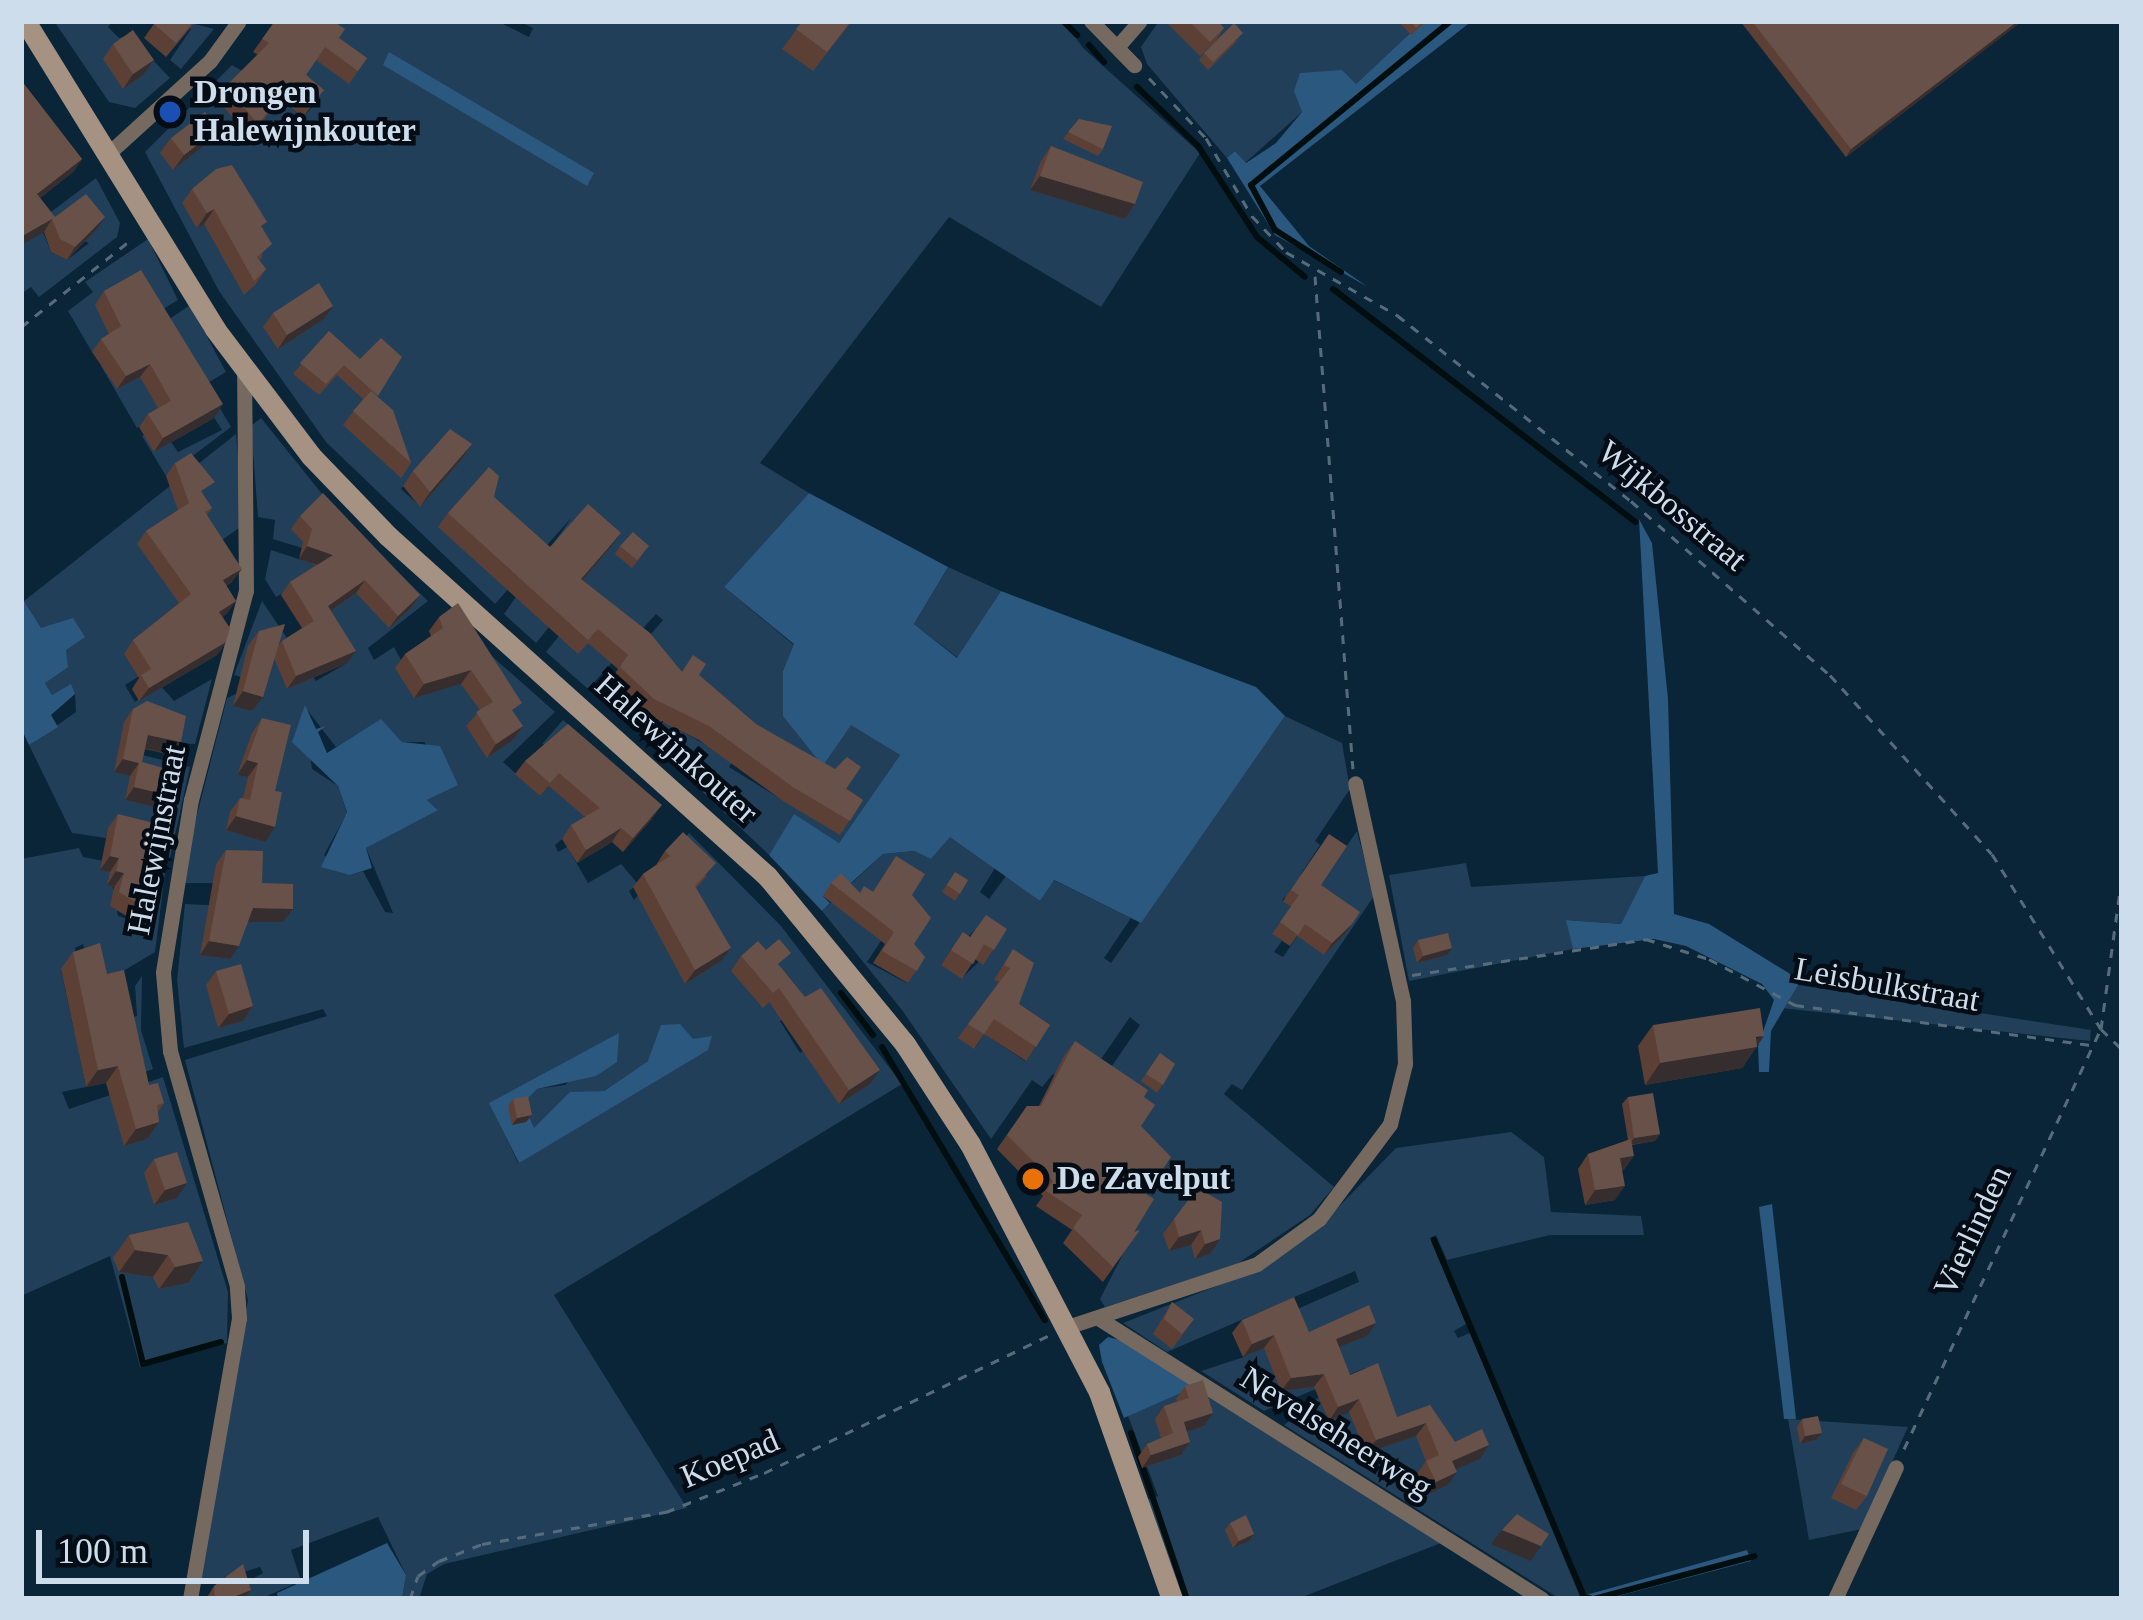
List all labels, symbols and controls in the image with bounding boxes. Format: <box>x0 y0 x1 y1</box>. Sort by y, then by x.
place label: Drongen Halewijnkouter <box>194 73 416 151</box>
marker: Drongen Halewijnkouter <box>157 99 183 125</box>
street label: Wijkbosstraat <box>1590 432 1754 580</box>
street label: Halewijnkouter <box>586 666 766 832</box>
street label: Halewijnstraat <box>119 742 195 938</box>
street label: Leisbulkstraat <box>1792 949 1982 1021</box>
place label: De Zavelput <box>1057 1159 1230 1199</box>
street label: Vierlinden <box>1926 1160 2020 1302</box>
marker: De Zavelput <box>1020 1166 1046 1192</box>
street label: Nevelseheerweg <box>1233 1358 1439 1508</box>
street label: Koepad <box>675 1421 785 1497</box>
scale bar <box>42 1506 315 1580</box>
text: 100 m <box>57 1531 148 1571</box>

